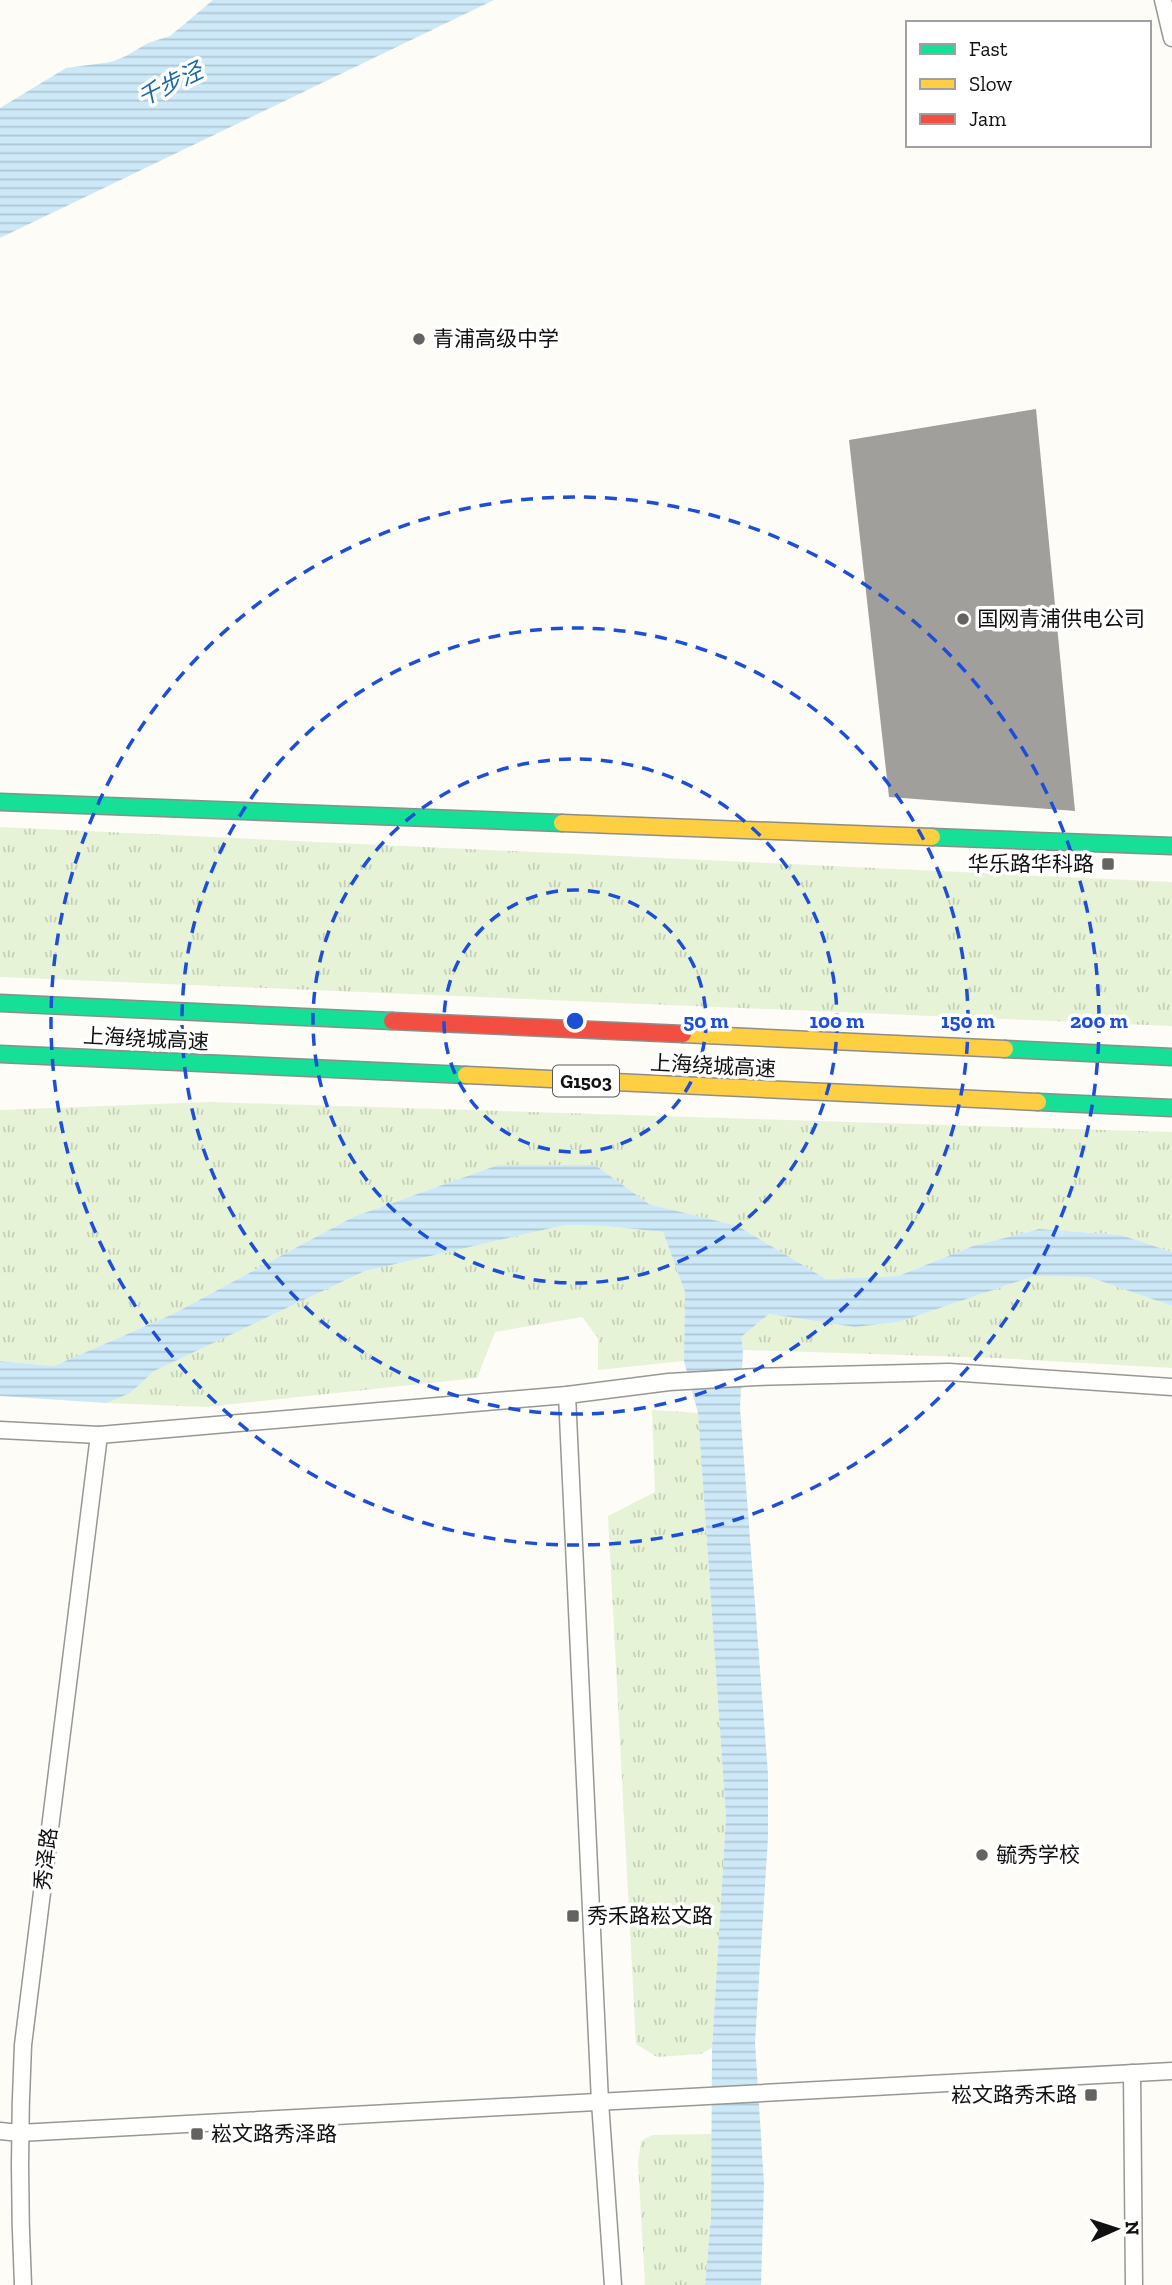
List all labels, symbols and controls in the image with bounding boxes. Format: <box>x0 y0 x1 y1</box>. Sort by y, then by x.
legend <box>906 21 1151 147</box>
text: Fast <box>969 36 1008 61</box>
water label: 千步泾 <box>133 55 209 112</box>
text: Slow <box>969 71 1012 96</box>
text: Jam <box>969 106 1006 131</box>
place label: 青浦高级中学 <box>433 326 559 351</box>
marker: 青浦高级中学 <box>411 331 427 347</box>
place label: 国网青浦供电公司 <box>977 606 1145 631</box>
marker: 国网青浦供电公司 <box>955 611 971 627</box>
place label: 华乐路华科路 <box>968 851 1094 876</box>
marker: 华乐路华科路 <box>1100 856 1116 872</box>
text: 50 m <box>683 1008 729 1033</box>
text: 100 m <box>810 1008 865 1033</box>
text: 150 m <box>941 1008 996 1033</box>
text: 200 m <box>1070 1008 1128 1033</box>
centre of rings <box>563 1009 587 1033</box>
street label: 上海绕城高速 <box>82 1023 210 1054</box>
street label: 上海绕城高速 <box>649 1050 777 1081</box>
road number: G1503 <box>553 1065 619 1096</box>
street label: 秀泽路 <box>29 1826 62 1892</box>
place label: 毓秀学校 <box>996 1842 1080 1867</box>
marker: 毓秀学校 <box>974 1847 990 1863</box>
place label: 秀禾路崧文路 <box>587 1903 713 1928</box>
marker: 秀禾路崧文路 <box>565 1908 581 1924</box>
place label: 崧文路秀禾路 <box>951 2082 1077 2107</box>
marker: 崧文路秀禾路 <box>1083 2087 1099 2103</box>
place label: 崧文路秀泽路 <box>211 2121 337 2146</box>
marker: 崧文路秀泽路 <box>189 2126 205 2142</box>
north arrow <box>1081 2194 1151 2264</box>
text: N <box>1121 2220 1144 2236</box>

